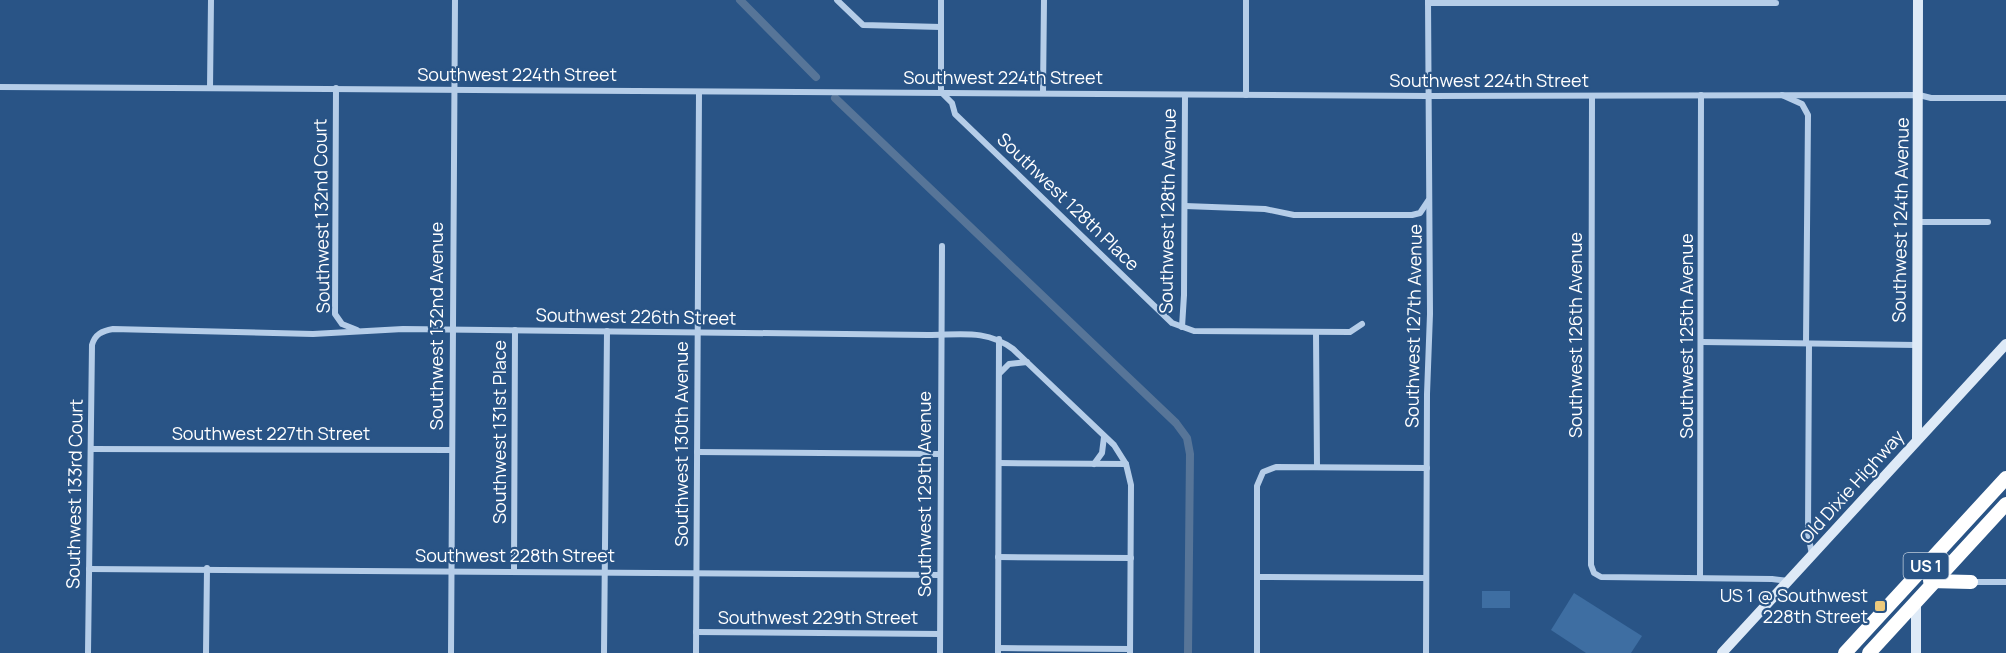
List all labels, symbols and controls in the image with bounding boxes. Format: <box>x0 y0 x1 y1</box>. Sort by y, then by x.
street label: Southwest 224th Street <box>417 62 617 86</box>
street label: Southwest 224th Street <box>903 65 1103 89</box>
street label: Southwest 224th Street <box>1389 68 1589 92</box>
street label: Southwest 128th Avenue <box>1153 108 1181 314</box>
street label: Southwest 124th Avenue <box>1886 117 1914 323</box>
street label: Southwest 132nd Court <box>307 119 335 314</box>
street label: Southwest 128th Place <box>992 127 1145 276</box>
street label: Southwest 132nd Avenue <box>424 222 448 430</box>
street label: Southwest 127th Avenue <box>1399 224 1427 428</box>
street label: Southwest 126th Avenue <box>1563 232 1587 438</box>
street label: Southwest 125th Avenue <box>1674 233 1698 439</box>
street label: Southwest 226th Street <box>536 302 737 330</box>
street label: Southwest 131st Place <box>487 340 511 524</box>
street label: Southwest 130th Avenue <box>669 341 693 547</box>
street label: Southwest 129th Avenue <box>912 391 936 597</box>
street label: Southwest 133rd Court <box>60 399 88 589</box>
street label: Southwest 227th Street <box>172 421 370 445</box>
street label: Old Dixie Highway <box>1794 424 1909 548</box>
street label: Southwest 228th Street <box>415 543 615 567</box>
road number: US 1 <box>1904 553 1948 579</box>
place label: US 1 @ Southwest 228th Street <box>1720 583 1868 628</box>
marker: US 1 @ Southwest 228th Street <box>1873 599 1887 613</box>
street label: Southwest 229th Street <box>718 605 918 629</box>

